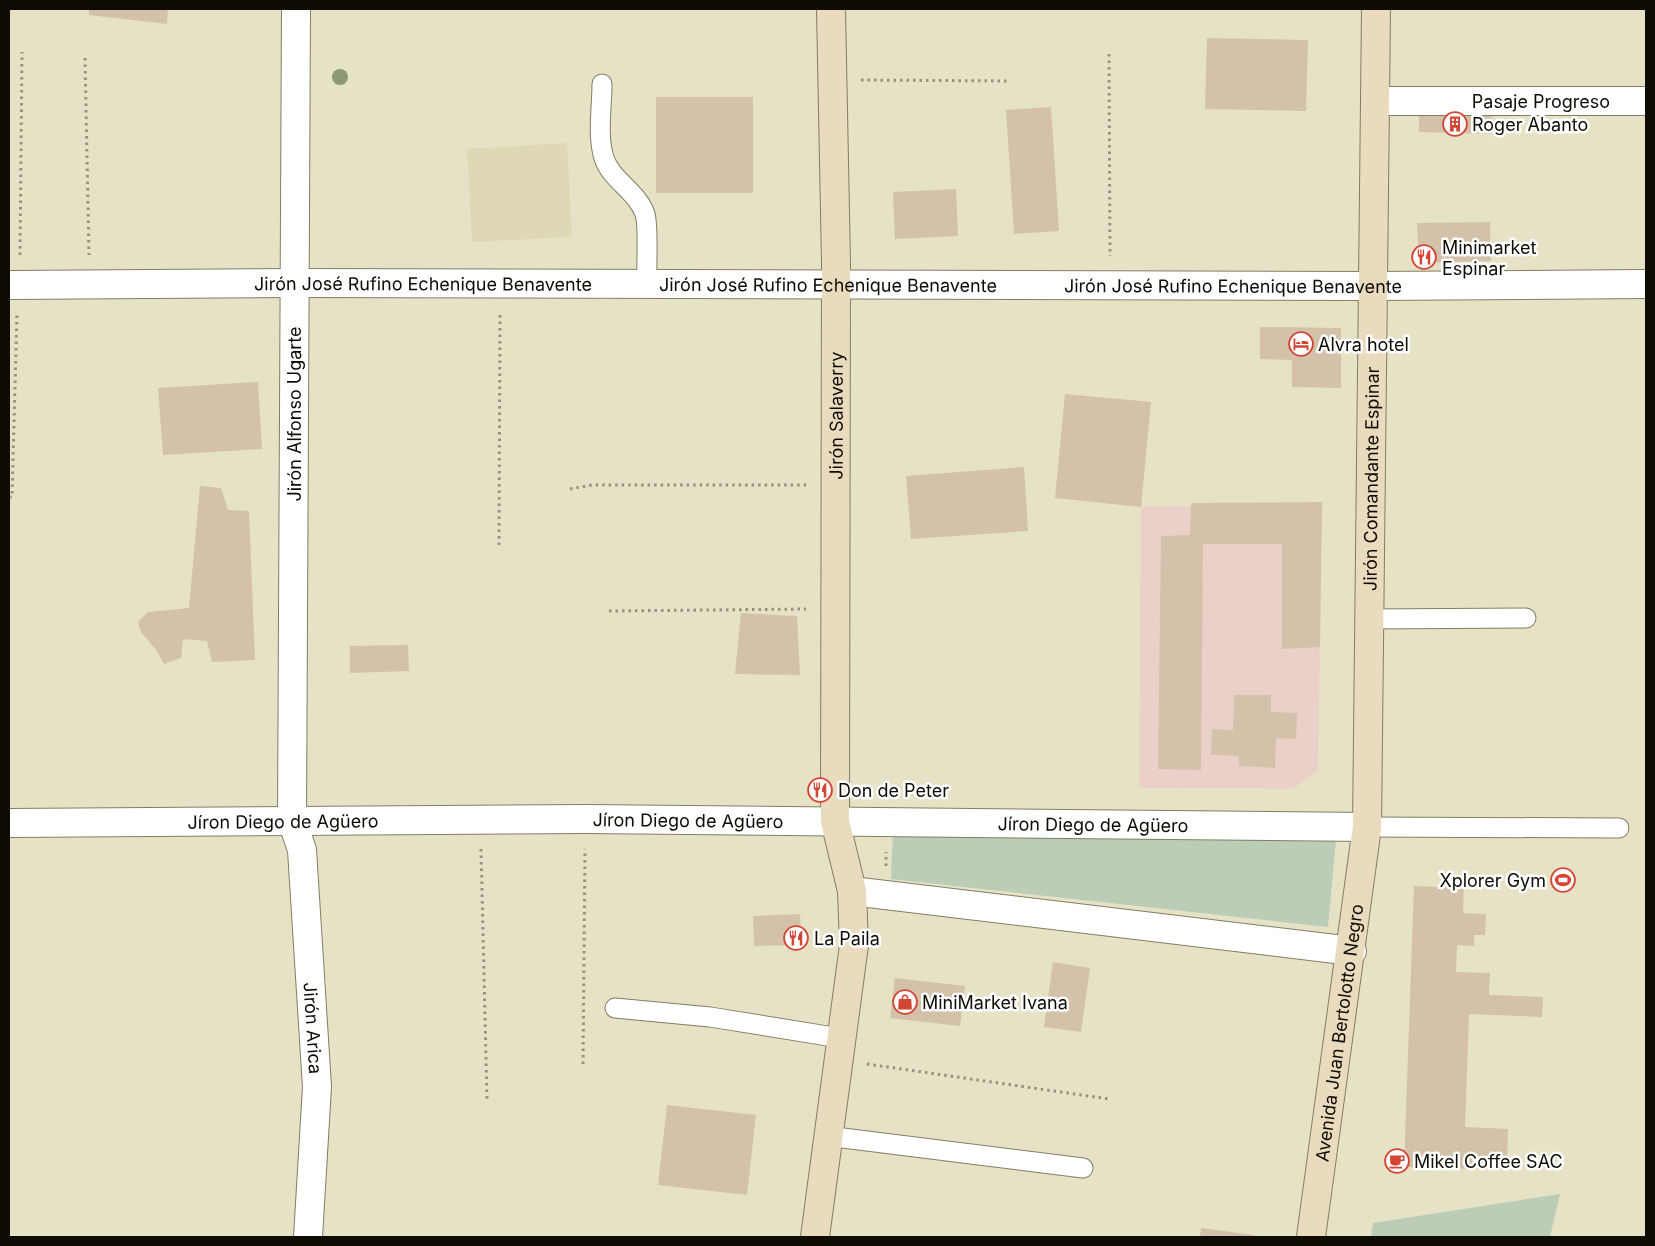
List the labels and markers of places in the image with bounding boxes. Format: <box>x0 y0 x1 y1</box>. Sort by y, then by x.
building icon: Roger Abanto <box>1442 111 1468 137</box>
place label: Roger Abanto <box>1472 114 1588 135</box>
place label: Minimarket Espinar <box>1442 237 1537 279</box>
restaurant icon: Minimarket Espinar <box>1411 244 1437 270</box>
hotel icon: Alvra hotel <box>1288 331 1314 357</box>
place label: Alvra hotel <box>1318 334 1409 355</box>
restaurant icon: Don de Peter <box>807 777 833 803</box>
place label: Don de Peter <box>838 780 949 801</box>
sports icon: Xplorer Gym <box>1550 867 1576 893</box>
place label: Xplorer Gym <box>1439 870 1546 891</box>
restaurant icon: La Paila <box>783 925 809 951</box>
place label: La Paila <box>814 928 880 949</box>
shop icon: MiniMarket Ivana <box>892 989 918 1015</box>
place label: MiniMarket Ivana <box>922 992 1068 1013</box>
cafe icon: Mikel Coffee SAC <box>1384 1148 1410 1174</box>
place label: Mikel Coffee SAC <box>1414 1151 1563 1172</box>

